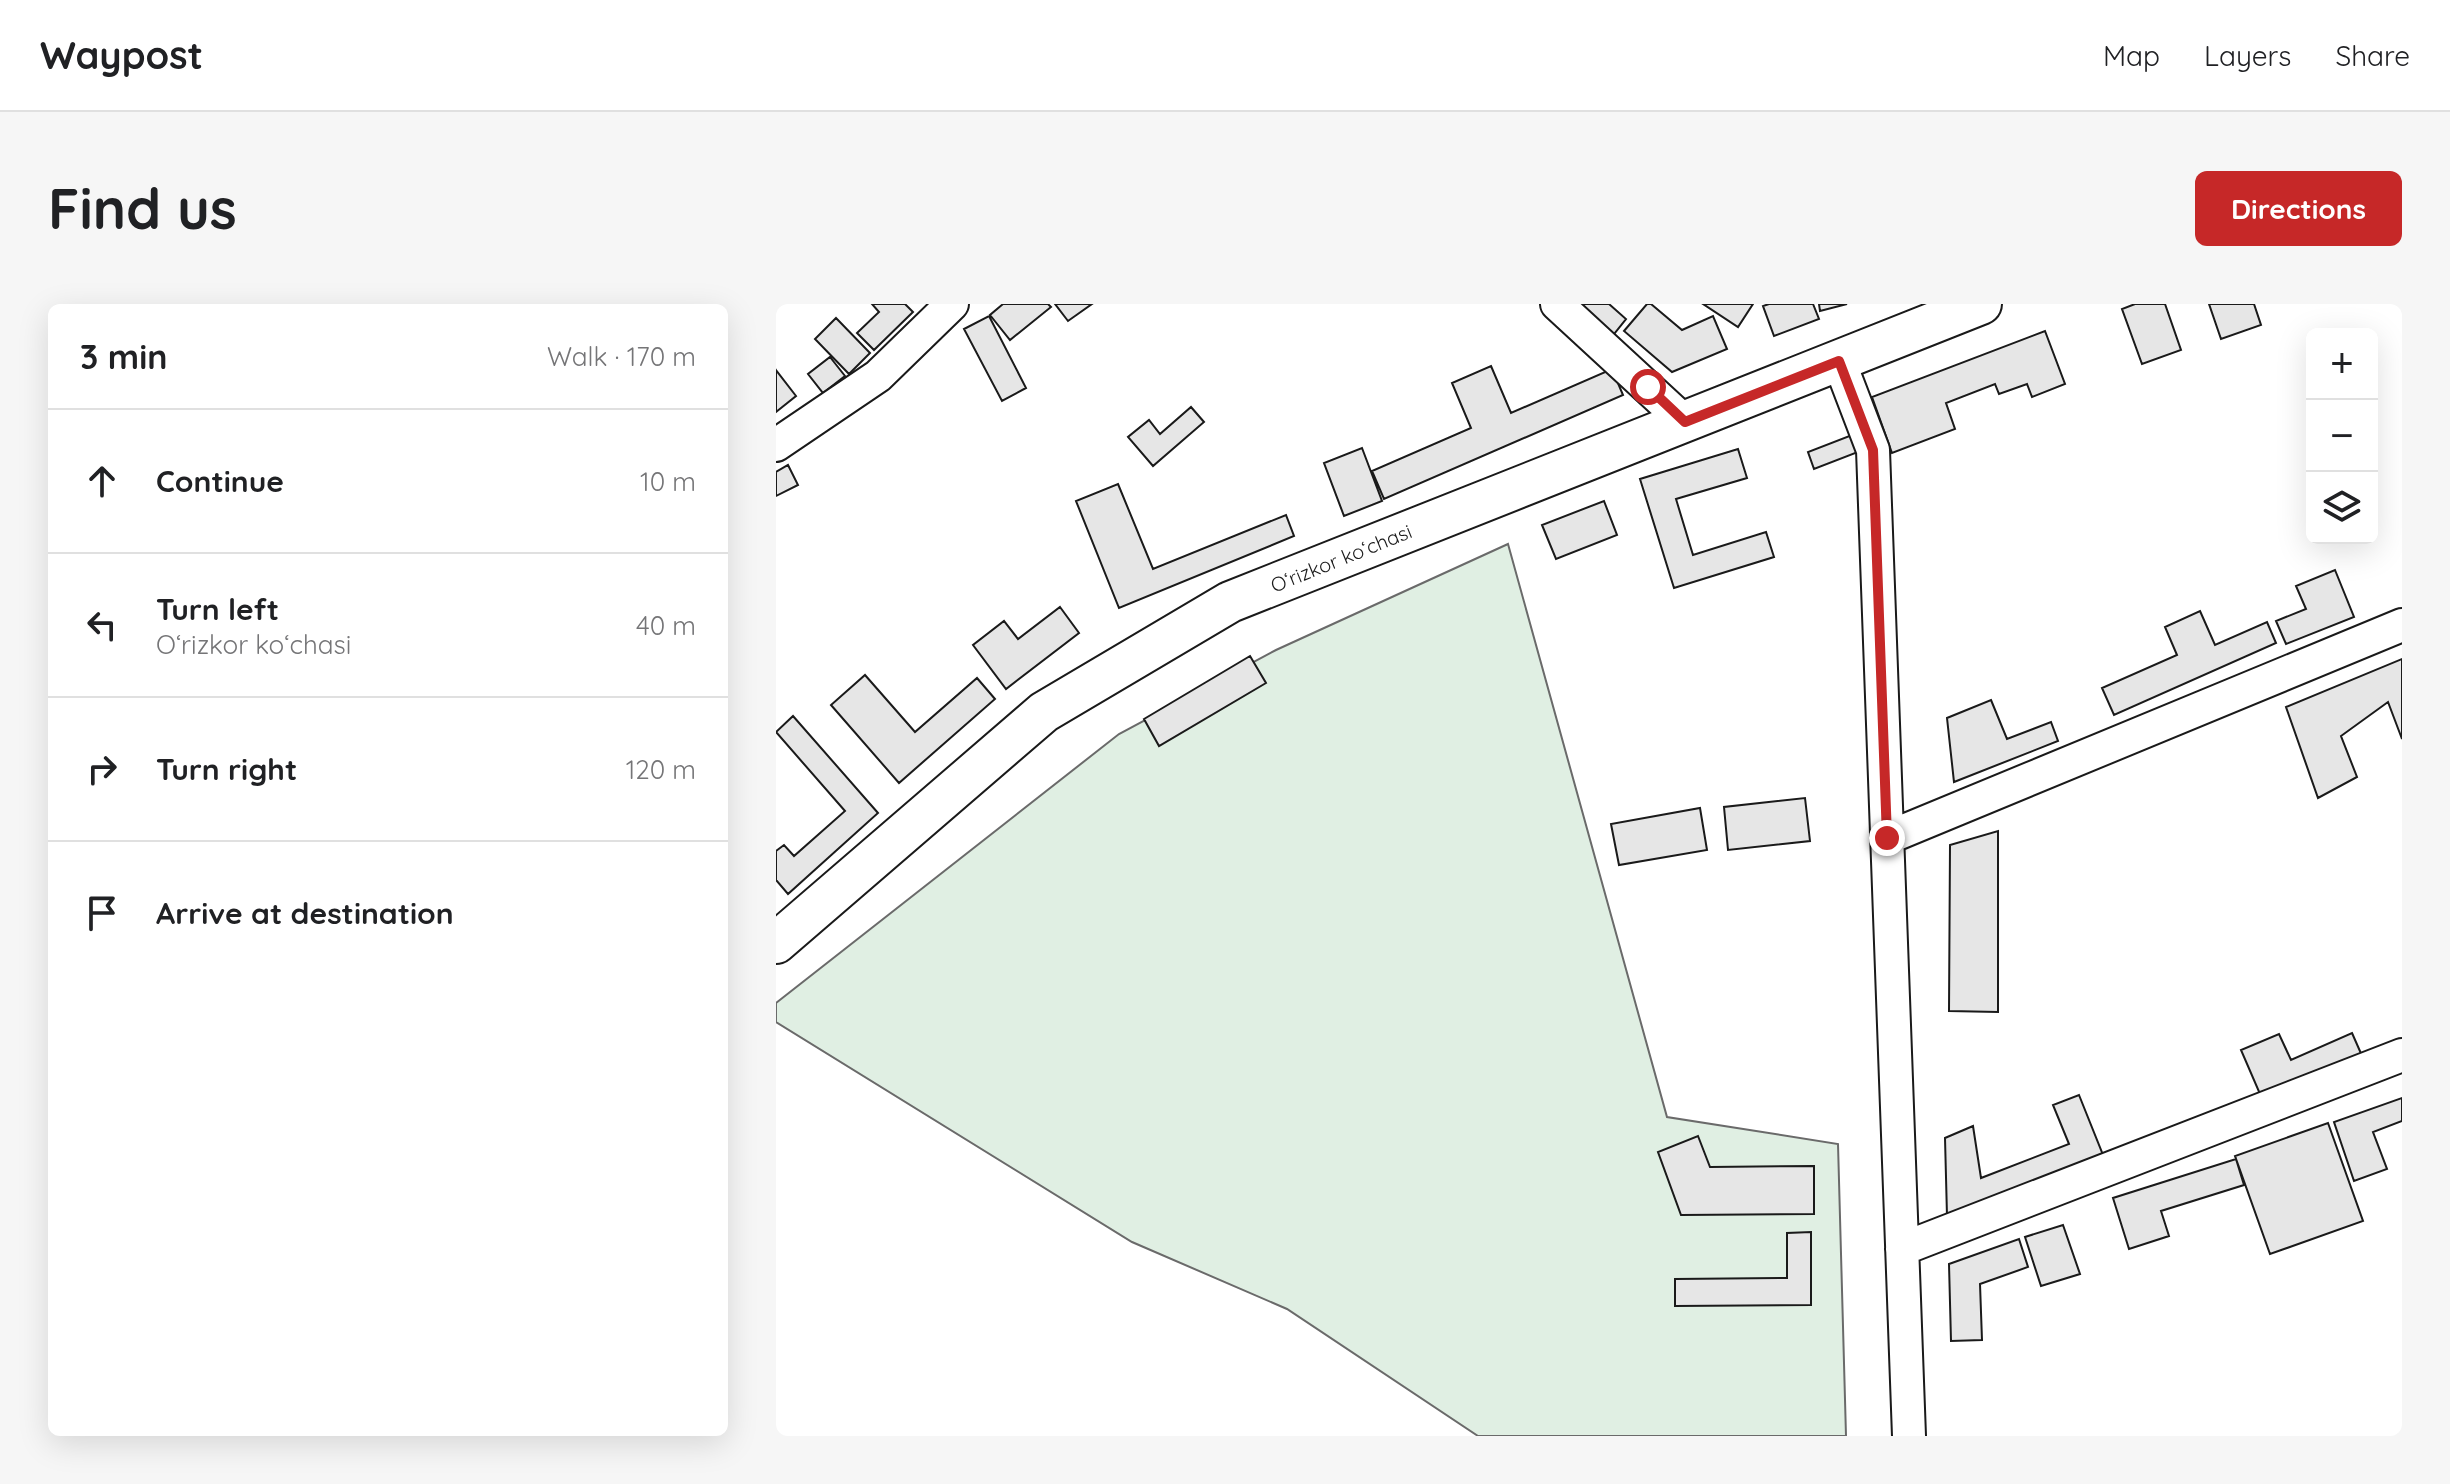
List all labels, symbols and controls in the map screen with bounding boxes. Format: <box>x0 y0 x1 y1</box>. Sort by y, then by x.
text: Waypost <box>40 31 203 79</box>
text: Map <box>2103 38 2160 73</box>
text: Layers <box>2204 38 2291 73</box>
text: Share <box>2335 38 2410 73</box>
button: Directions <box>2195 171 2402 246</box>
text: Find us <box>48 173 237 243</box>
map controls <box>2306 328 2378 544</box>
button: + <box>2306 328 2378 400</box>
text: 3 min <box>80 335 167 378</box>
text: Walk · 170 m <box>547 340 696 373</box>
route start <box>1630 369 1666 405</box>
button: − <box>2306 400 2378 472</box>
icon: ahead <box>80 459 124 503</box>
text: Continue <box>156 462 284 500</box>
text: 10 m <box>640 465 696 498</box>
button: layers <box>2306 472 2378 544</box>
street label: Oʻrizkor koʻchasi <box>1267 518 1415 598</box>
text: Turn left <box>156 590 279 628</box>
icon: left <box>80 603 124 647</box>
text: 40 m <box>636 609 696 642</box>
text: Oʻrizkor koʻchasi <box>156 628 351 661</box>
icon: right <box>80 747 124 791</box>
text: Turn right <box>156 750 297 788</box>
text: 120 m <box>626 753 696 786</box>
route end <box>1869 820 1905 856</box>
icon: arrive <box>80 891 124 935</box>
text: Arrive at destination <box>156 894 454 932</box>

